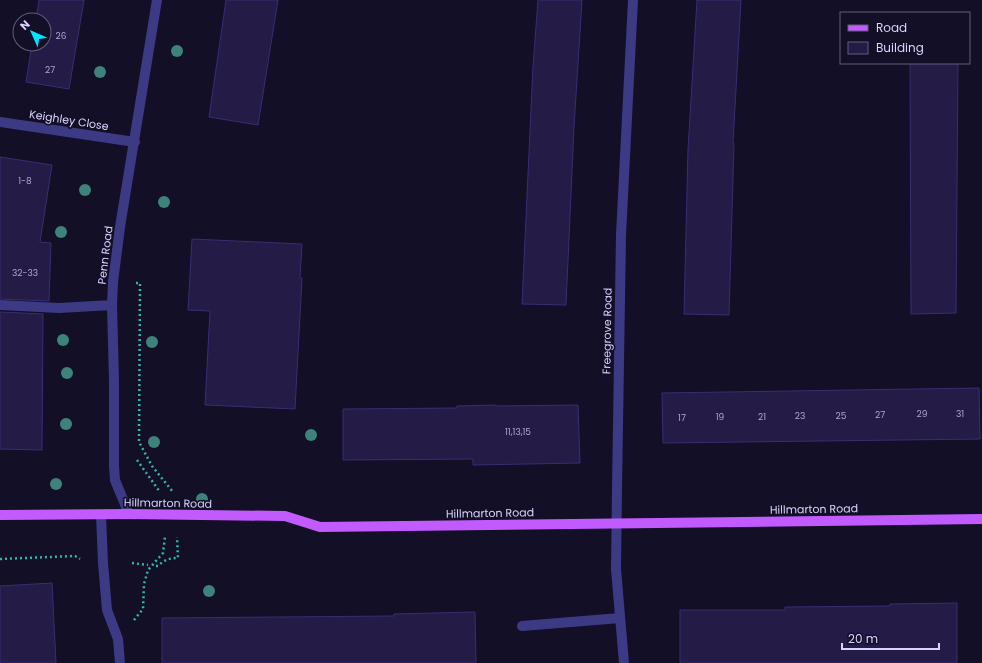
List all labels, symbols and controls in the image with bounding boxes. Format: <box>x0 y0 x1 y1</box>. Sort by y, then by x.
north arrow <box>12 12 52 52</box>
legend <box>840 12 970 64</box>
text: N <box>16 16 34 34</box>
text: Road <box>876 19 907 36</box>
house number: 26 <box>56 30 67 42</box>
text: Building <box>876 39 924 56</box>
house number: 27 <box>45 64 55 76</box>
street label: Keighley Close <box>28 106 110 134</box>
house number: 1-8 <box>18 175 32 187</box>
street label: Penn Road <box>93 225 117 285</box>
house number: 32-33 <box>12 267 38 279</box>
street label: Freegrove Road <box>598 288 616 374</box>
house number: 29 <box>917 408 928 420</box>
house number: 31 <box>956 408 964 420</box>
house number: 27 <box>875 409 885 421</box>
house number: 23 <box>795 410 805 422</box>
house number: 25 <box>836 410 847 422</box>
house number: 19 <box>716 411 725 423</box>
house number: 21 <box>758 411 766 423</box>
house number: 17 <box>678 412 686 424</box>
house number: 11,13,15 <box>505 426 531 438</box>
street label: Hillmarton Road <box>124 494 212 512</box>
street label: Hillmarton Road <box>770 500 858 518</box>
street label: Hillmarton Road <box>446 504 534 522</box>
scale bar <box>842 625 939 651</box>
text: 20 m <box>848 630 878 647</box>

